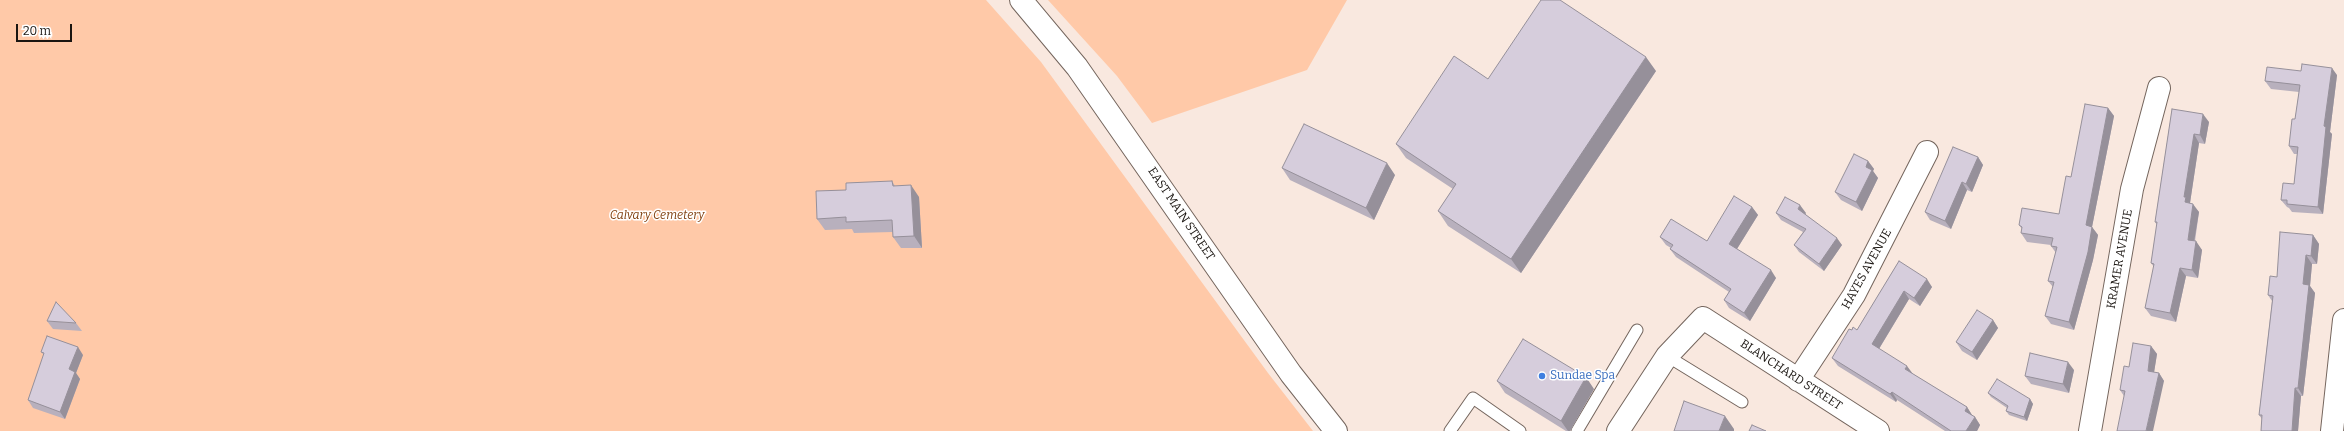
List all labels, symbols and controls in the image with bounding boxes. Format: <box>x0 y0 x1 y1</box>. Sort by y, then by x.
scale bar <box>18 16 74 42</box>
text: 20 m <box>23 24 51 38</box>
street label: EAST MAIN STREET <box>1145 165 1217 263</box>
street label: KRAMER AVENUE <box>2104 208 2136 310</box>
park label: Calvary Cemetery <box>610 209 704 223</box>
street label: HAYES AVENUE <box>1839 226 1895 312</box>
street label: BLANCHARD STREET <box>1737 337 1845 413</box>
place label: Sundae Spa <box>1550 369 1615 383</box>
marker: Sundae Spa <box>1537 371 1547 381</box>

